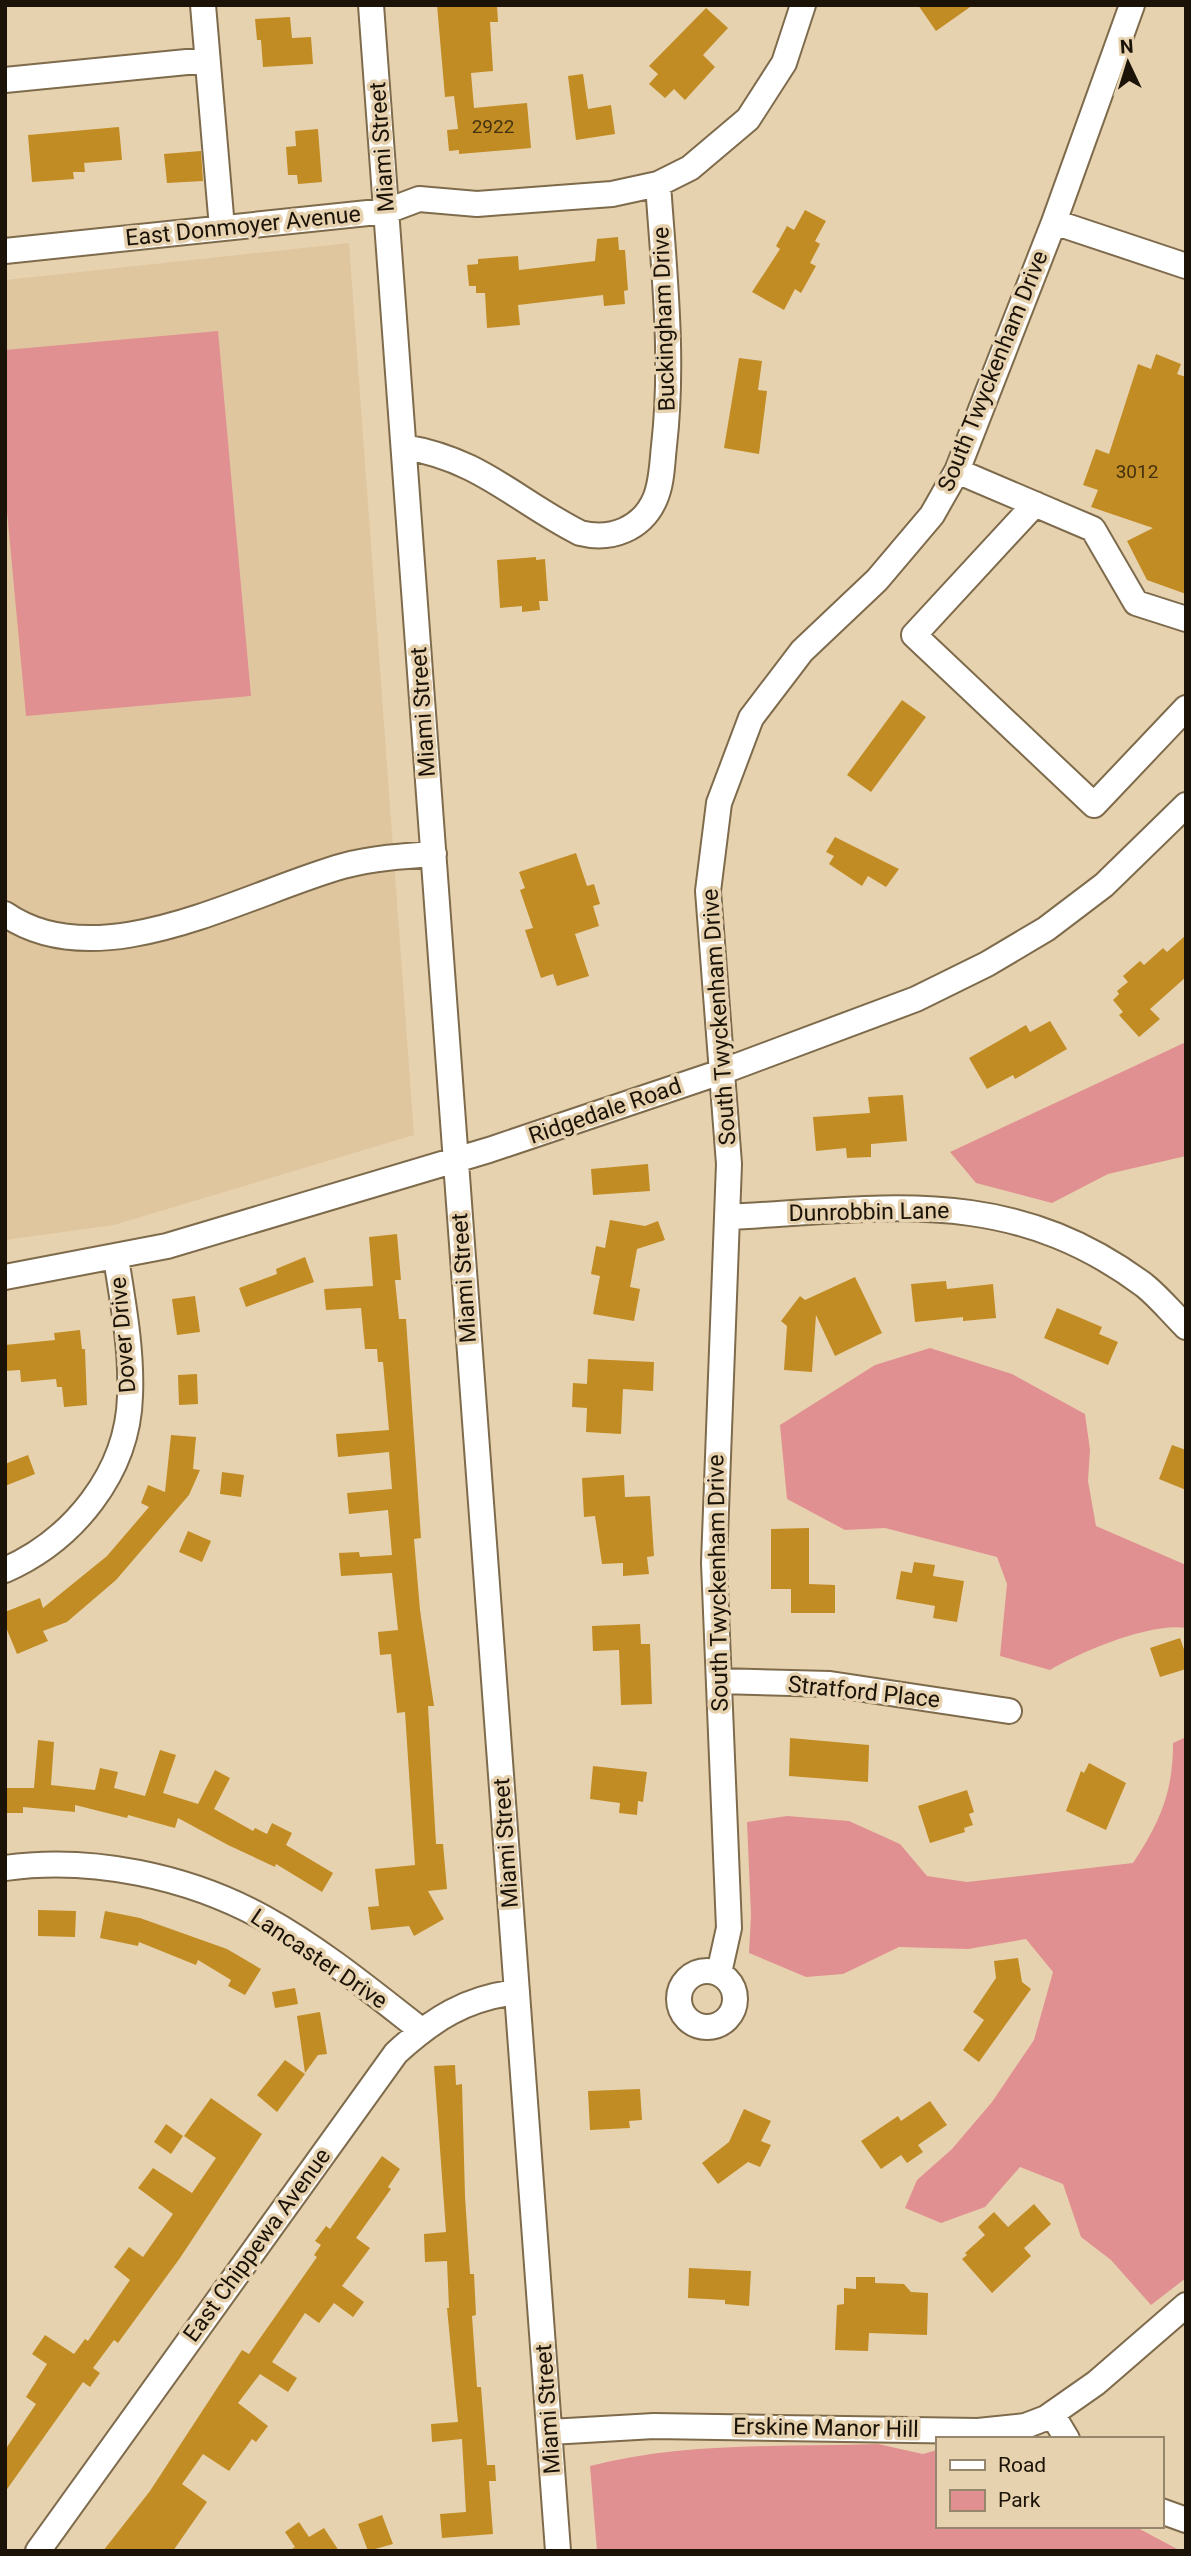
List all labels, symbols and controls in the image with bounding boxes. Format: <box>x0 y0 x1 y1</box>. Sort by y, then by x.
north arrow <box>1093 28 1163 98</box>
text: N <box>1119 35 1134 58</box>
street label: Miami Street <box>364 81 400 213</box>
house number: 2922 <box>472 115 514 138</box>
street label: East Donmoyer Avenue <box>124 200 362 252</box>
street label: Buckingham Drive <box>647 226 681 412</box>
street label: South Twyckenham Drive <box>932 247 1054 495</box>
house number: 3012 <box>1116 460 1158 483</box>
street label: Miami Street <box>405 646 441 778</box>
street label: South Twyckenham Drive <box>697 888 741 1146</box>
street label: Ridgedale Road <box>525 1072 685 1150</box>
street label: Dunrobbin Lane <box>788 1197 950 1227</box>
street label: Miami Street <box>446 1212 482 1344</box>
street label: Dover Drive <box>104 1276 142 1394</box>
street label: South Twyckenham Drive <box>702 1454 734 1712</box>
street label: Stratford Place <box>787 1671 941 1713</box>
street label: Miami Street <box>488 1777 524 1909</box>
street label: Lancaster Drive <box>246 1903 392 2015</box>
street label: East Chippewa Avenue <box>178 2143 336 2347</box>
street label: Miami Street <box>530 2343 566 2475</box>
street label: Erskine Manor Hill <box>733 2413 919 2443</box>
legend <box>936 2437 1163 2528</box>
text: Road <box>998 2453 1046 2477</box>
text: Park <box>998 2488 1041 2512</box>

